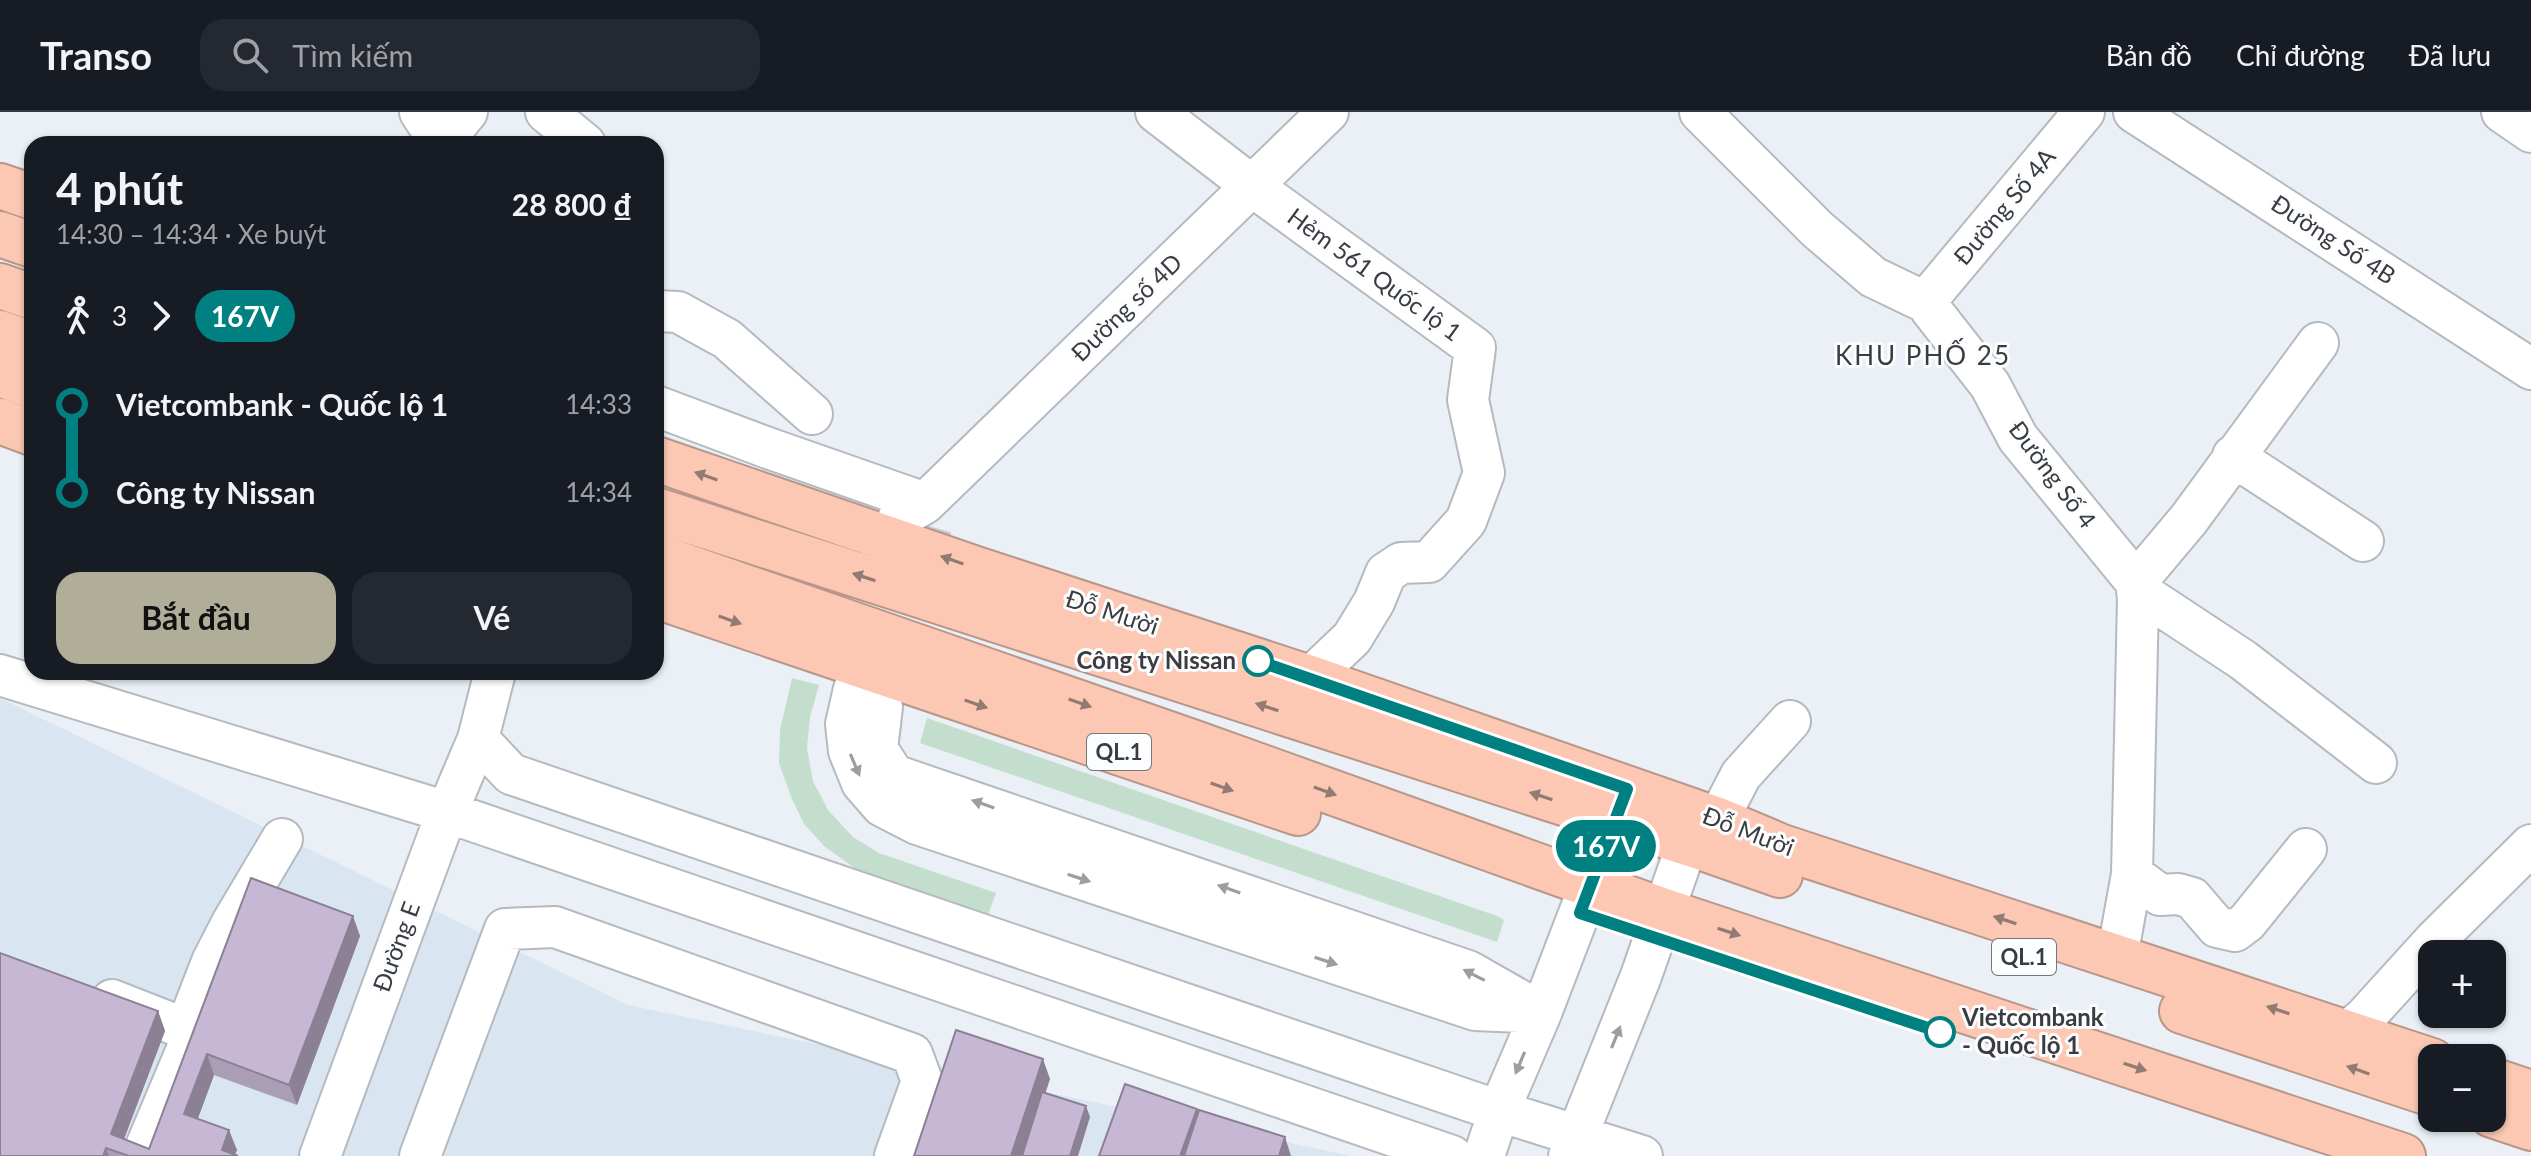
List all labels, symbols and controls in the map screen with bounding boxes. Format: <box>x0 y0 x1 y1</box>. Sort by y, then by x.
search box <box>200 19 760 91</box>
text: Transo <box>40 32 152 78</box>
icon: search <box>228 33 272 77</box>
text: Tìm kiếm <box>292 37 413 73</box>
text: Bản đồ <box>2106 38 2192 72</box>
text: Chỉ đường <box>2236 38 2365 72</box>
text: Đã lưu <box>2409 38 2491 72</box>
street label: Đường Số 4A <box>1947 141 2061 270</box>
text: 4 phút <box>56 162 183 214</box>
text: 28 800 ₫ <box>512 186 632 222</box>
street label: Đường Số 4B <box>2266 188 2401 290</box>
street label: Hẻm 561 Quốc lộ 1 <box>1282 201 1467 346</box>
text: 14:30 – 14:34 · Xe buýt <box>56 218 326 250</box>
street label: Đường số 4D <box>1065 247 1187 367</box>
icon: walk <box>56 294 100 338</box>
icon: forward <box>139 294 183 338</box>
text: 167V <box>211 299 279 333</box>
text: 3 <box>112 300 127 332</box>
district label: KHU PHỐ 25 <box>1835 338 2011 371</box>
text: Vietcombank - Quốc lộ 1 <box>116 386 448 422</box>
text: 14:33 <box>565 388 632 420</box>
street label: Đường Số 4 <box>2004 415 2103 533</box>
one-way arrow <box>694 470 718 482</box>
text: Công ty Nissan <box>116 474 315 510</box>
text: 14:34 <box>565 476 632 508</box>
one-way arrow <box>940 554 964 566</box>
one-way arrow <box>851 571 875 583</box>
button: Bắt đầu <box>56 572 336 664</box>
button: Vé <box>352 572 632 664</box>
street label: Đỗ Mười <box>1062 583 1162 640</box>
one-way arrow <box>718 615 742 627</box>
place label: Công ty Nissan <box>1076 645 1236 674</box>
marker: Công ty Nissan <box>1243 646 1273 676</box>
one-way arrow <box>965 698 989 710</box>
one-way arrow <box>1069 698 1093 710</box>
one-way arrow <box>1255 700 1279 713</box>
road number: QL.1 <box>1087 734 1151 770</box>
one-way arrow <box>849 753 862 777</box>
one-way arrow <box>1211 782 1235 794</box>
one-way arrow <box>1313 786 1337 798</box>
one-way arrow <box>1529 789 1553 801</box>
one-way arrow <box>970 798 994 810</box>
street label: Đỗ Mười <box>1699 800 1798 861</box>
line badge: 167V <box>1550 820 1662 872</box>
text: 167V <box>1572 829 1640 863</box>
one-way arrow <box>1067 873 1091 885</box>
one-way arrow <box>1216 882 1240 894</box>
street label: Đường E <box>366 897 425 996</box>
one-way arrow <box>1992 913 2016 925</box>
one-way arrow <box>1718 927 1742 939</box>
road number: QL.1 <box>1992 939 2056 975</box>
map controls <box>2418 940 2506 1132</box>
button: + <box>2418 940 2506 1028</box>
one-way arrow <box>1314 955 1338 967</box>
one-way arrow <box>1462 968 1485 981</box>
place label: Vietcombank - Quốc lộ 1 <box>1961 1002 2104 1059</box>
one-way arrow <box>2266 1004 2290 1016</box>
marker: Vietcombank - Quốc lộ 1 <box>1925 1017 1955 1047</box>
one-way arrow <box>1610 1025 1623 1049</box>
button: − <box>2418 1044 2506 1132</box>
one-way arrow <box>1513 1051 1526 1075</box>
one-way arrow <box>2124 1062 2148 1074</box>
one-way arrow <box>2346 1063 2370 1075</box>

